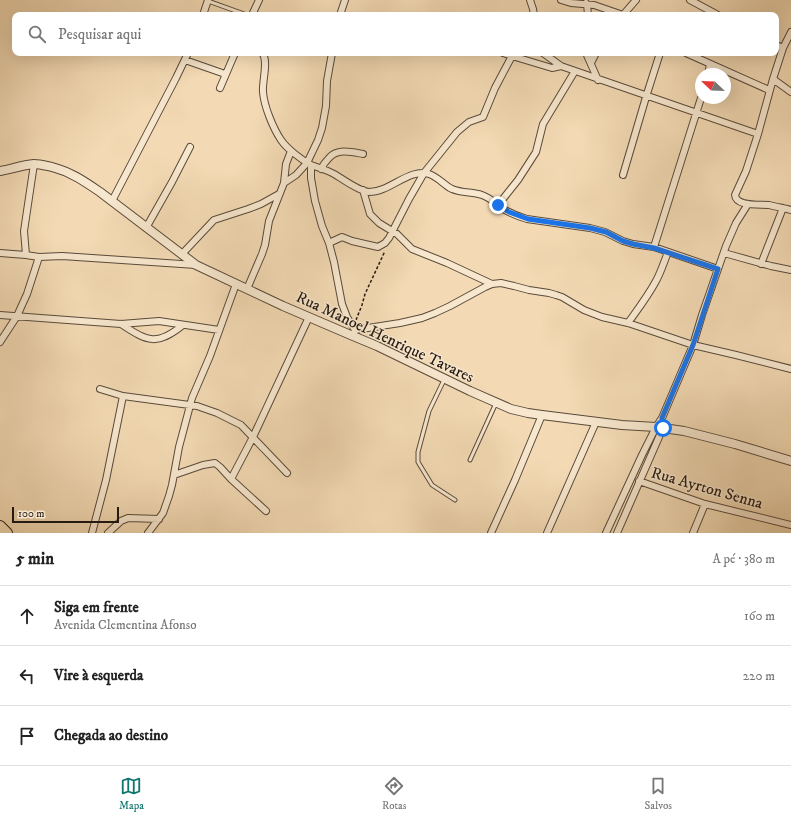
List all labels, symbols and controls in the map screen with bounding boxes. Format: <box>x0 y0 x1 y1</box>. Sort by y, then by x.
search box <box>12 12 779 56</box>
icon: search <box>26 23 48 45</box>
text: Pesquisar aqui <box>58 25 141 44</box>
north arrow <box>695 68 731 104</box>
route end <box>489 196 507 214</box>
street label: Rua Manoel Henrique Tavares <box>293 287 477 387</box>
route start <box>654 419 672 437</box>
street label: Rua Ayrton Senna <box>649 463 765 514</box>
scale bar <box>12 505 119 524</box>
text: 100 m <box>18 507 44 521</box>
text: 5 min <box>16 548 54 570</box>
text: A pé · 380 m <box>712 551 775 567</box>
text: Siga em frente <box>54 598 139 617</box>
icon: ahead <box>16 605 38 627</box>
text: 160 m <box>744 608 775 624</box>
text: Avenida Clementina Afonso <box>54 617 197 633</box>
icon: left <box>16 665 38 687</box>
text: Vire à esquerda <box>54 666 143 685</box>
text: 220 m <box>743 668 775 684</box>
icon: arrive <box>16 725 38 747</box>
text: Chegada ao destino <box>54 726 168 745</box>
tab: Mapa <box>119 775 144 813</box>
tab: Rotas <box>382 775 406 813</box>
tab: Salvos <box>645 775 672 813</box>

